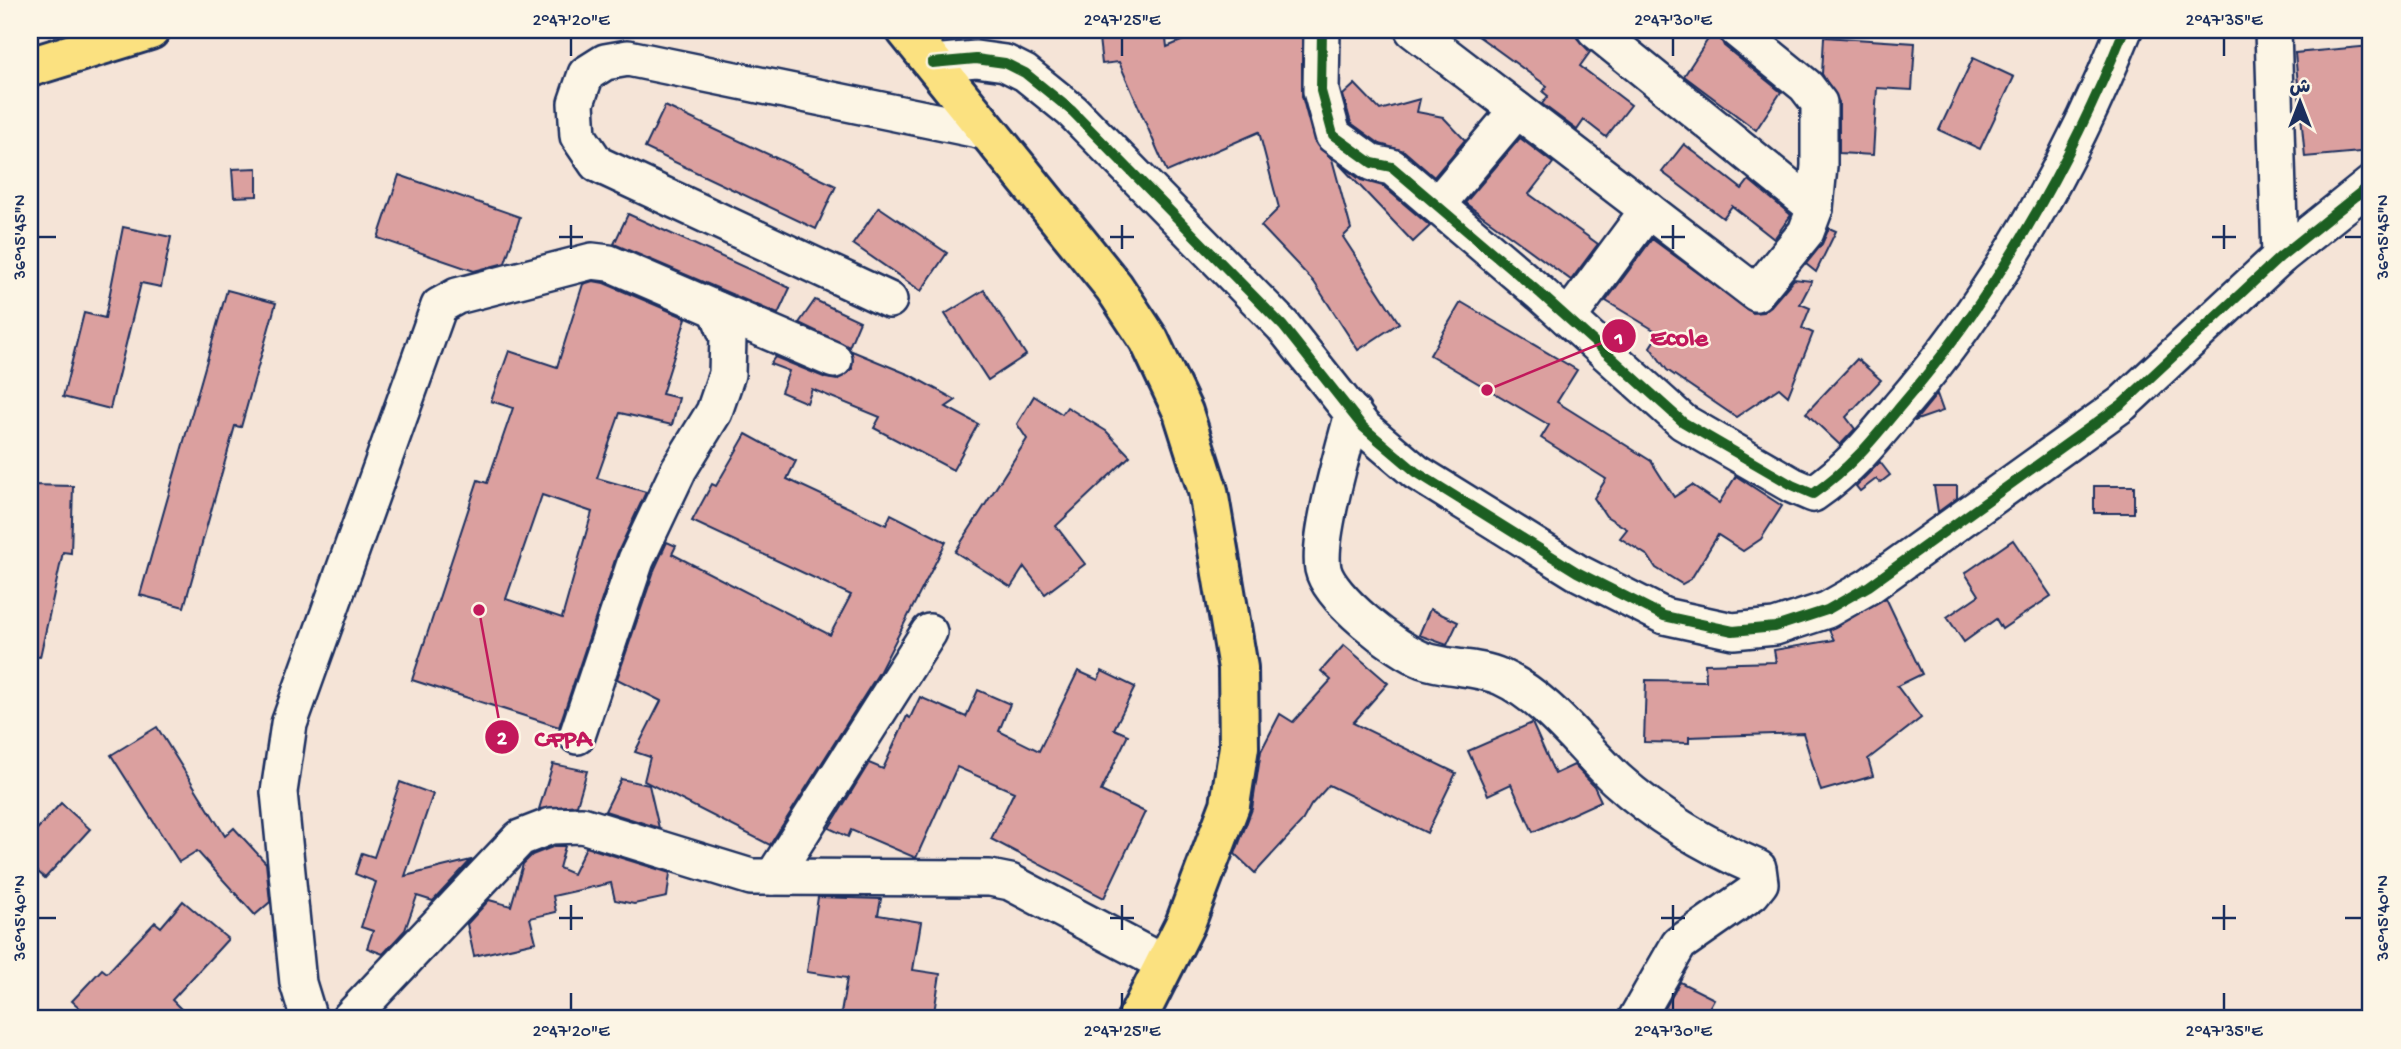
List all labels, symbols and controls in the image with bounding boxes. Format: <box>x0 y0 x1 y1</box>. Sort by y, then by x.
text: 2°47'20"E <box>532 11 610 32</box>
text: 2°47'25"E <box>1084 11 1161 32</box>
text: 2°47'30"E <box>1634 11 1713 32</box>
text: 2°47'35"E <box>2186 11 2263 32</box>
north arrow <box>2264 66 2334 136</box>
text: ش <box>2290 77 2311 100</box>
text: 36°15'45"N <box>11 194 32 281</box>
text: 36°15'45"N <box>2374 194 2395 281</box>
callout: Ecole <box>1602 313 1722 360</box>
text: Ecole <box>1650 325 1709 356</box>
text: 1 <box>1614 328 1623 353</box>
callout: CFPA <box>485 713 605 760</box>
text: CFPA <box>534 726 593 757</box>
text: 2 <box>497 728 508 753</box>
text: 36°15'40"N <box>11 875 32 962</box>
text: 36°15'40"N <box>2374 875 2395 962</box>
text: 2°47'20"E <box>532 1022 610 1043</box>
text: 2°47'25"E <box>1084 1022 1161 1043</box>
text: 2°47'30"E <box>1634 1022 1713 1043</box>
text: 2°47'35"E <box>2186 1022 2263 1043</box>

